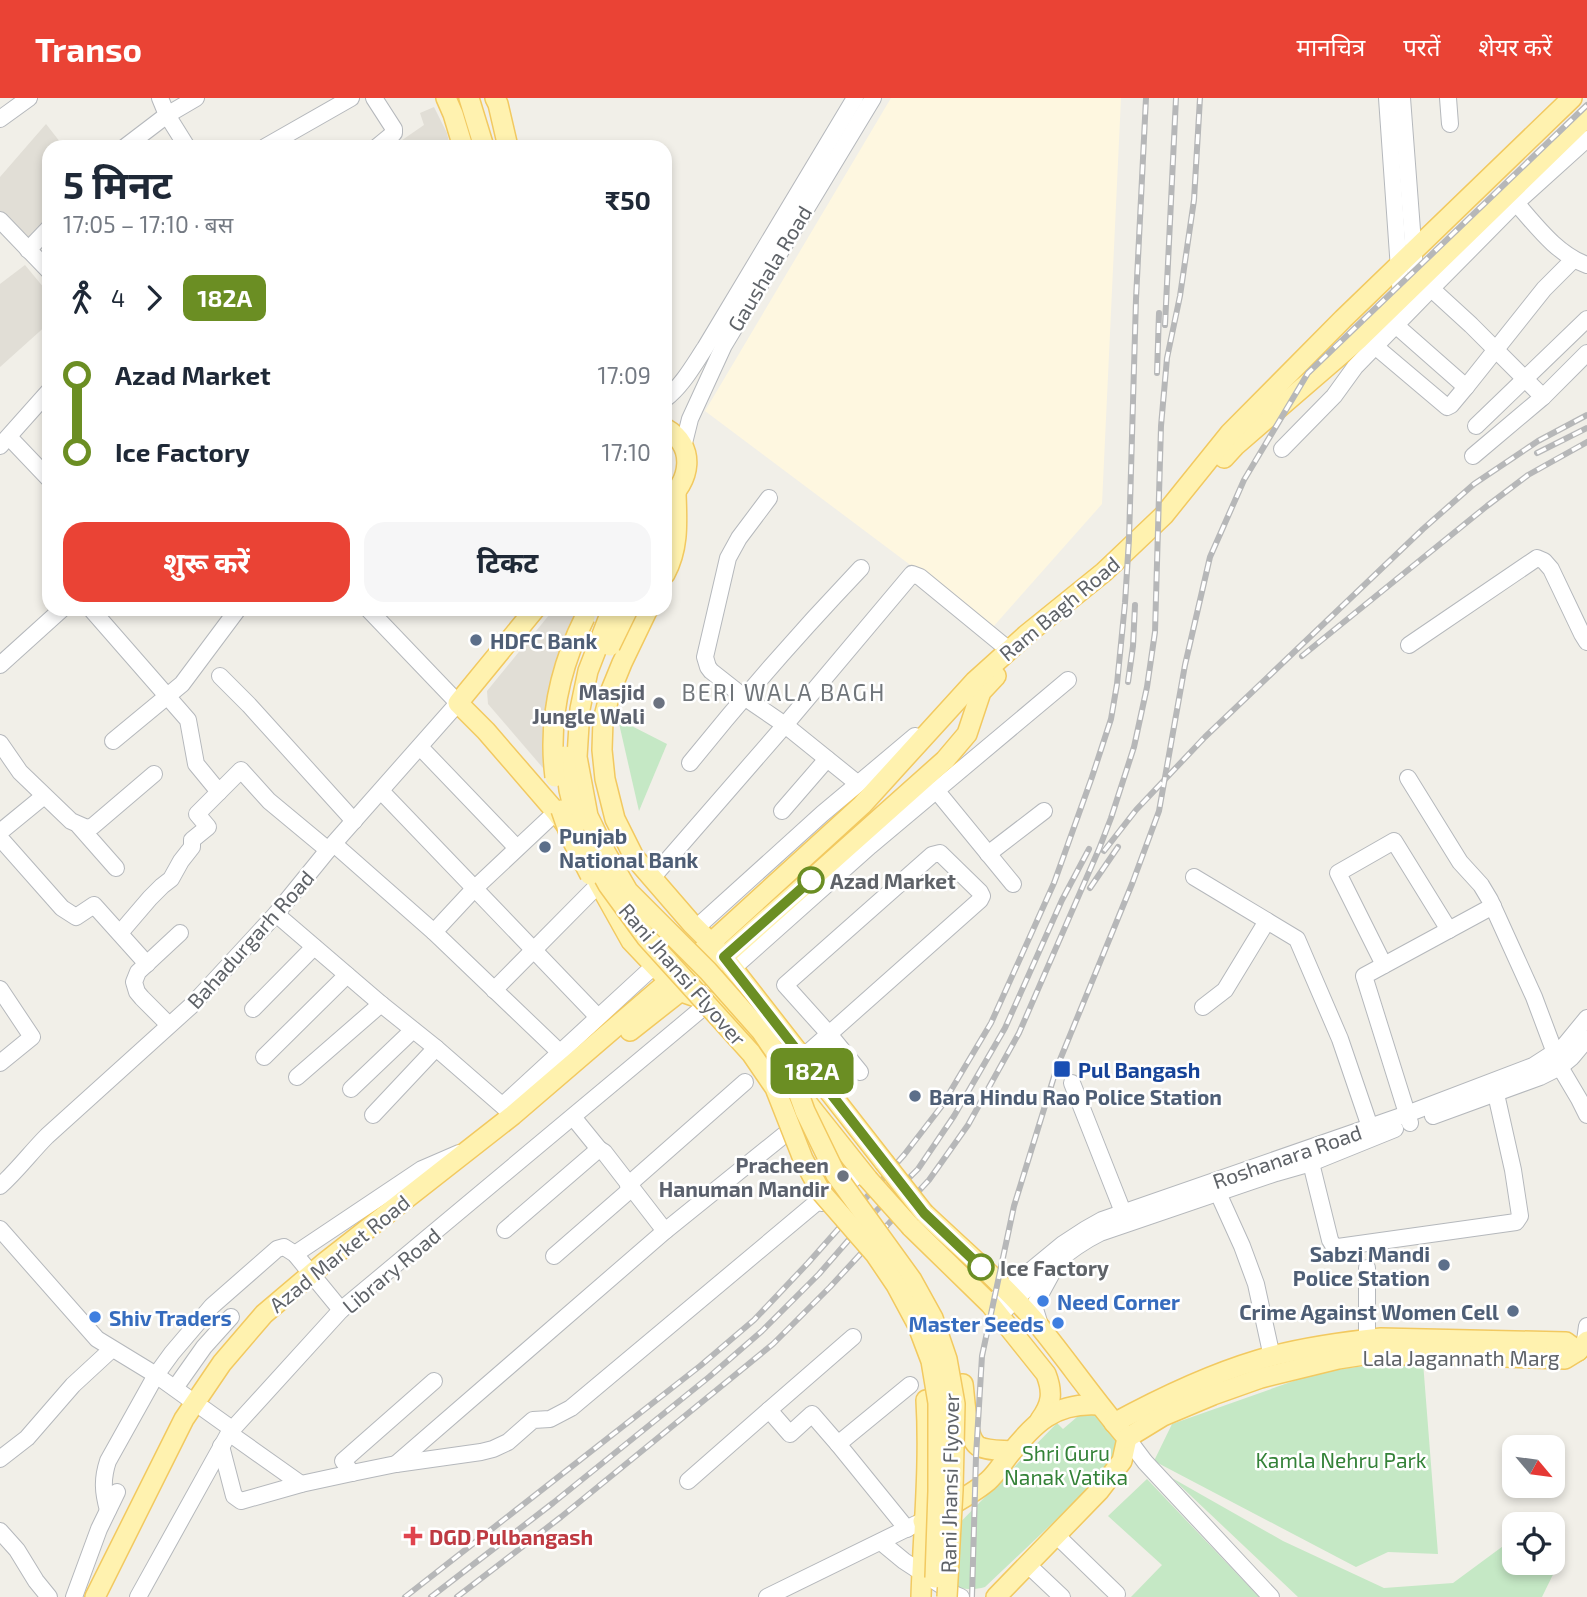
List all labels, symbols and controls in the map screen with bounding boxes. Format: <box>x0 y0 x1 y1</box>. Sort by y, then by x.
text: Transo <box>35 29 142 69</box>
text: मानचित्र <box>1297 32 1365 61</box>
text: परतें <box>1403 32 1440 61</box>
text: शेयर करें <box>1478 32 1552 61</box>
text: 5 मिनट <box>63 161 172 207</box>
text: ₹50 <box>605 184 651 215</box>
street label: Gaushala Road <box>722 201 816 335</box>
text: 17:05 – 17:10 · बस <box>63 210 233 238</box>
icon: walk <box>63 279 101 317</box>
icon: forward <box>135 279 173 317</box>
text: 182A <box>197 283 252 312</box>
text: 4 <box>111 284 125 312</box>
text: Azad Market <box>115 359 271 390</box>
text: 17:09 <box>598 361 651 389</box>
text: Ice Factory <box>115 436 250 467</box>
text: 17:10 <box>602 438 651 466</box>
button: शुरू करें <box>63 522 350 602</box>
button: टिकट <box>364 522 651 602</box>
street label: Ram Bagh Road <box>994 551 1124 665</box>
place label: HDFC Bank <box>490 628 597 653</box>
marker: HDFC Bank <box>468 632 484 648</box>
district label: BERI WALA BAGH <box>682 678 886 706</box>
place label: Masjid Jungle Wali <box>532 679 645 728</box>
marker: Masjid Jungle Wali <box>651 695 667 711</box>
place label: Punjab National Bank <box>559 823 699 872</box>
marker: Punjab National Bank <box>537 839 553 855</box>
street label: Bahadurgarh Road <box>181 865 319 1013</box>
marker: Azad Market <box>798 867 824 893</box>
place label: Azad Market <box>830 868 956 893</box>
street label: Rani Jhansi Flyover <box>614 898 752 1051</box>
line badge: 182A <box>763 1048 861 1094</box>
text: 182A <box>785 1056 839 1085</box>
place label: Pul Bangash <box>1078 1057 1200 1082</box>
marker: Pul Bangash <box>1052 1059 1072 1079</box>
place label: Bara Hindu Rao Police Station <box>929 1084 1222 1109</box>
marker: Bara Hindu Rao Police Station <box>907 1088 923 1104</box>
street label: Roshanara Road <box>1209 1119 1365 1193</box>
place label: Pracheen Hanuman Mandir <box>659 1152 829 1201</box>
marker: Pracheen Hanuman Mandir <box>835 1168 851 1184</box>
street label: Azad Market Road <box>264 1189 414 1317</box>
street label: Library Road <box>337 1222 445 1318</box>
place label: Sabzi Mandi Police Station <box>1293 1241 1430 1290</box>
marker: Ice Factory <box>968 1254 994 1280</box>
place label: Ice Factory <box>1000 1255 1109 1281</box>
marker: Sabzi Mandi Police Station <box>1436 1257 1452 1273</box>
place label: Need Corner <box>1057 1289 1180 1314</box>
marker: Need Corner <box>1035 1293 1051 1309</box>
place label: Crime Against Women Cell <box>1239 1299 1499 1324</box>
marker: Crime Against Women Cell <box>1505 1303 1521 1319</box>
place label: Shiv Traders <box>109 1305 232 1330</box>
marker: Shiv Traders <box>87 1309 103 1325</box>
place label: Master Seeds <box>908 1311 1044 1336</box>
marker: Master Seeds <box>1050 1315 1066 1331</box>
street label: Lala Jagannath Marg <box>1363 1345 1560 1370</box>
street label: Rani Jhansi Flyover <box>935 1392 963 1573</box>
north arrow <box>1502 1435 1564 1498</box>
map controls <box>1502 1435 1565 1575</box>
park label: Shri Guru Nanak Vatika <box>1004 1440 1128 1489</box>
park label: Kamla Nehru Park <box>1255 1447 1427 1472</box>
button: locate <box>1502 1512 1565 1575</box>
place label: DGD Pulbangash <box>429 1524 593 1549</box>
marker: DGD Pulbangash <box>403 1526 423 1546</box>

